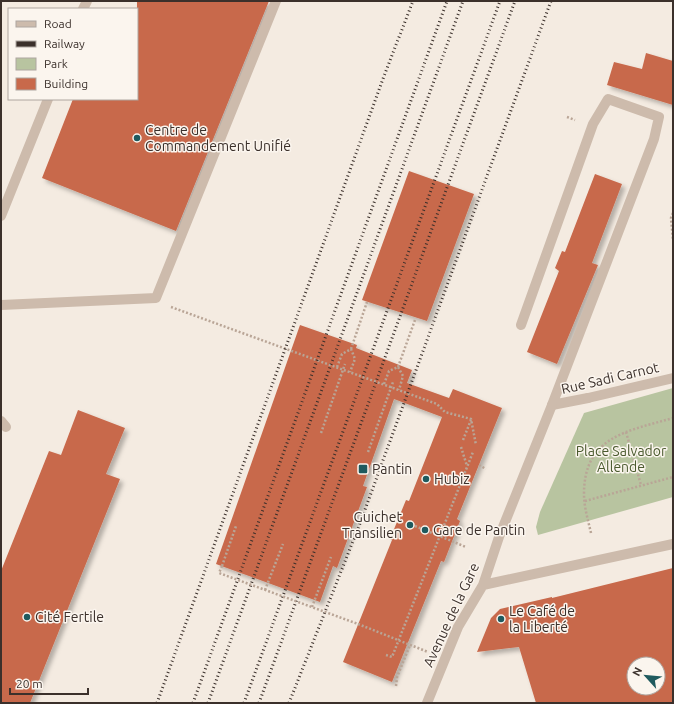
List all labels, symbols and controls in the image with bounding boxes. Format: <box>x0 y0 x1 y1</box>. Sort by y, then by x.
legend <box>8 8 138 100</box>
text: Road <box>44 17 72 30</box>
text: Railway <box>44 37 85 50</box>
text: Park <box>44 57 68 70</box>
text: Building <box>44 77 88 90</box>
place label: Centre de Commandement Unifié <box>145 122 291 154</box>
marker: Centre de Commandement Unifié <box>132 133 142 143</box>
street label: Rue Sadi Carnot <box>560 359 661 397</box>
park label: Place Salvador Allende <box>576 443 667 475</box>
place label: Pantin <box>372 461 412 477</box>
marker: Pantin <box>357 463 369 475</box>
place label: Hubiz <box>434 471 470 487</box>
marker: Hubiz <box>421 474 431 484</box>
place label: Guichet Transilien <box>342 509 402 541</box>
marker: Guichet Transilien <box>405 520 415 530</box>
place label: Gare de Pantin <box>433 522 525 538</box>
marker: Gare de Pantin <box>420 525 430 535</box>
street label: Avenue de la Gare <box>420 560 482 670</box>
place label: Le Café de la Liberté <box>509 603 575 635</box>
place label: Cité Fertile <box>35 609 104 625</box>
marker: Cité Fertile <box>22 612 32 622</box>
marker: Le Café de la Liberté <box>496 614 506 624</box>
north arrow <box>626 656 666 696</box>
text: N <box>630 665 644 678</box>
scale bar <box>10 670 88 696</box>
text: 20 m <box>16 677 43 690</box>

